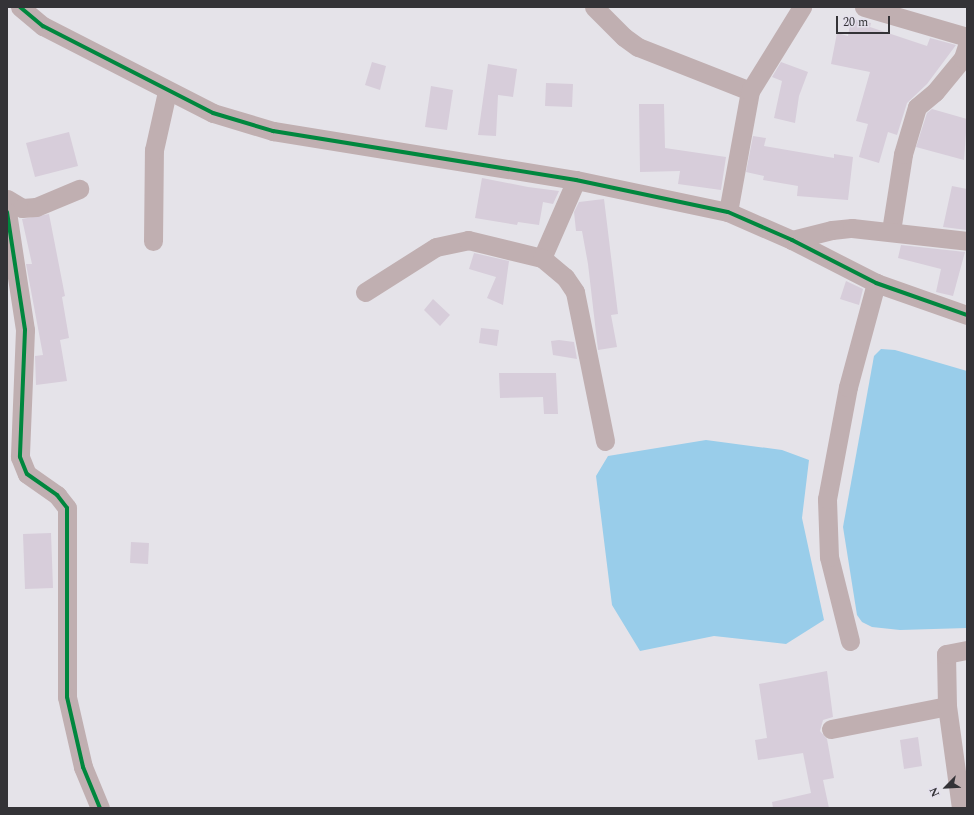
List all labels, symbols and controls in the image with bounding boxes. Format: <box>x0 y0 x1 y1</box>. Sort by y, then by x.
scale bar <box>838 8 892 34</box>
text: 20 m <box>843 13 868 32</box>
north arrow <box>926 767 966 807</box>
text: N <box>925 785 944 800</box>

